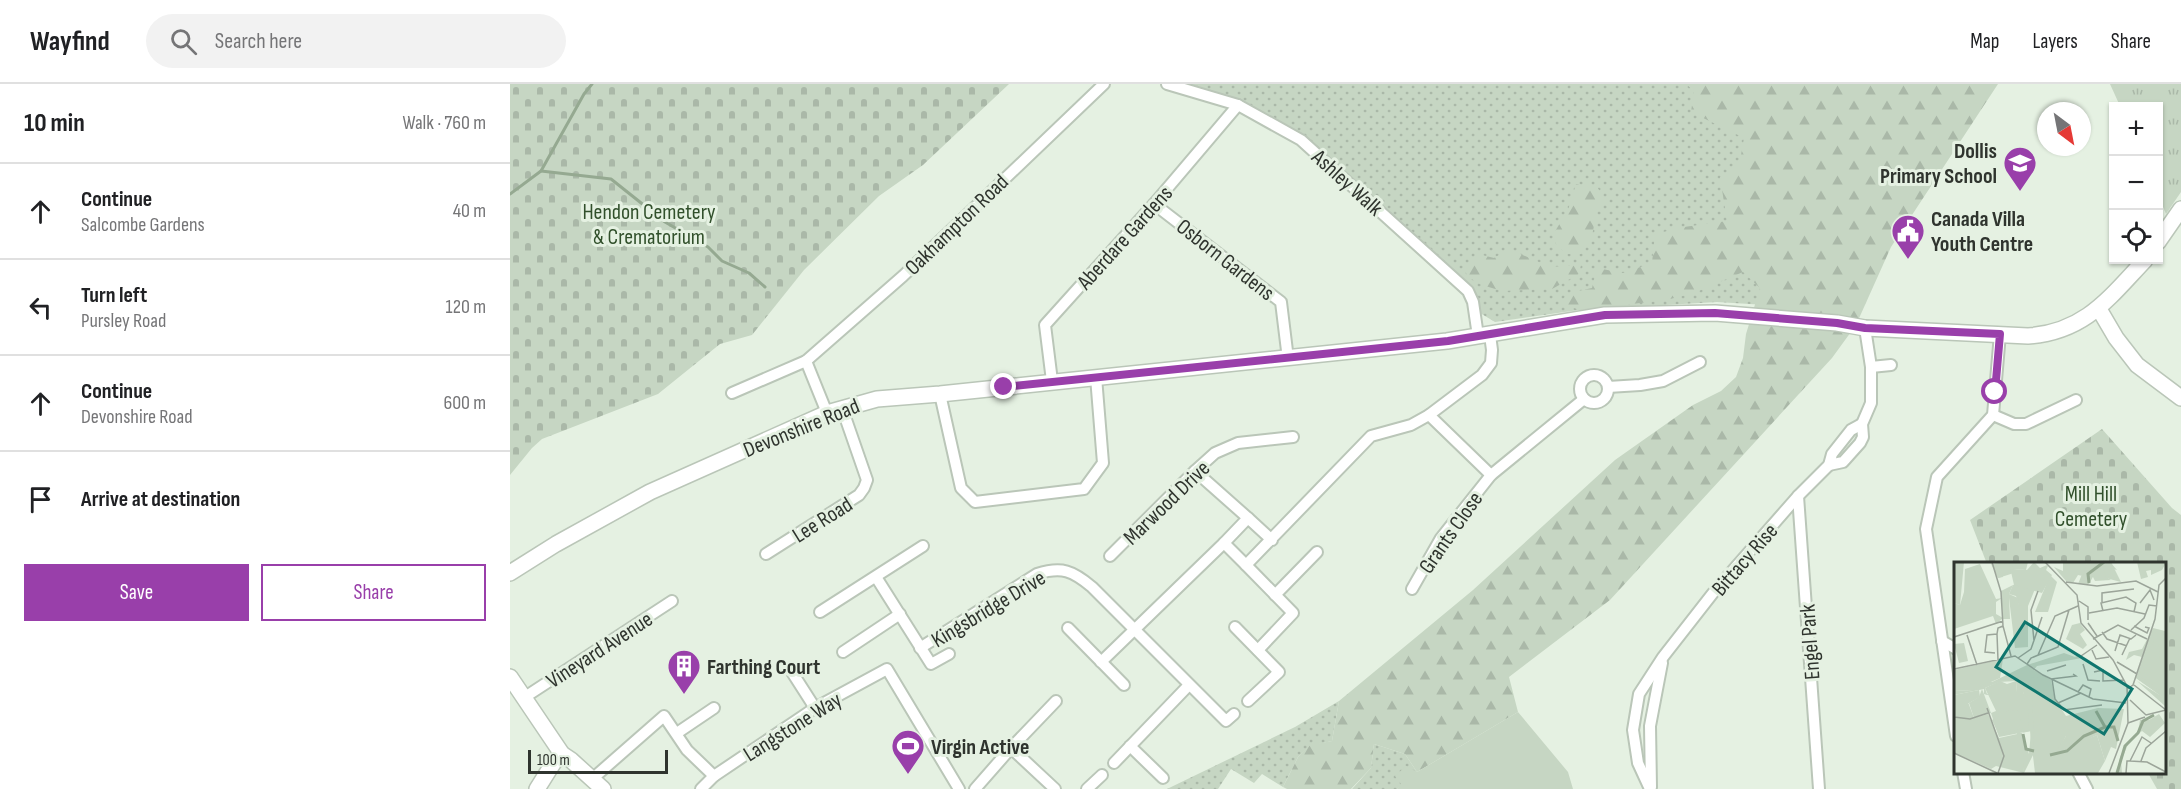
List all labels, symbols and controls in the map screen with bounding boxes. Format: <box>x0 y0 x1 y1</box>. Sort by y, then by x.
search box <box>146 14 566 68</box>
text: Wayfind <box>30 25 110 58</box>
icon: search <box>167 25 200 58</box>
text: Search here <box>215 28 302 55</box>
text: Map <box>1970 29 1999 54</box>
text: Layers <box>2032 29 2078 54</box>
text: Share <box>2111 29 2151 54</box>
north arrow <box>2037 102 2091 156</box>
map controls <box>2109 102 2163 264</box>
button: + <box>2109 102 2163 156</box>
text: 10 min <box>24 108 85 139</box>
text: Walk · 760 m <box>402 111 486 135</box>
place label: Dollis Primary School <box>1880 138 1997 190</box>
street label: Ashley Walk <box>1305 144 1389 222</box>
school or university icon: Dollis Primary School <box>2002 145 2038 192</box>
button: − <box>2109 156 2163 210</box>
street label: Oakhampton Road <box>900 169 1015 281</box>
street label: Aberdare Gardens <box>1071 181 1179 296</box>
text: Continue <box>81 186 152 213</box>
icon: ahead <box>24 195 57 228</box>
text: 40 m <box>453 199 486 223</box>
park label: Hendon Cemetery & Crematorium <box>582 199 716 251</box>
place label: Canada Villa Youth Centre <box>1931 206 2033 258</box>
button: locate <box>2109 210 2163 264</box>
text: Salcombe Gardens <box>81 213 205 237</box>
public building icon: Canada Villa Youth Centre <box>1890 213 1926 260</box>
street label: Osborn Gardens <box>1171 214 1280 307</box>
text: Turn left <box>81 282 147 309</box>
icon: left <box>24 291 57 324</box>
text: 120 m <box>446 295 486 319</box>
text: Pursley Road <box>81 309 166 333</box>
route end <box>990 373 1016 399</box>
text: Continue <box>81 378 152 405</box>
route start <box>1981 378 2007 404</box>
icon: ahead <box>24 387 57 420</box>
text: 600 m <box>443 391 486 415</box>
street label: Devonshire Road <box>740 393 864 464</box>
text: Devonshire Road <box>81 405 193 429</box>
street label: Marwood Drive <box>1118 455 1216 551</box>
park label: Mill Hill Cemetery <box>2055 481 2128 533</box>
icon: arrive <box>24 483 57 516</box>
text: Arrive at destination <box>81 486 240 513</box>
street label: Grants Close <box>1413 487 1489 579</box>
street label: Lee Road <box>788 491 858 549</box>
street label: Bittacy Rise <box>1706 518 1784 602</box>
inset map <box>1954 562 2166 774</box>
button: Save <box>24 564 249 621</box>
button: Share <box>261 564 486 621</box>
street label: Kingsbridge Drive <box>927 565 1051 654</box>
street label: Engel Park <box>1794 603 1827 681</box>
street label: Vineyard Avenue <box>542 606 658 695</box>
building icon: Farthing Court <box>666 648 702 695</box>
place label: Farthing Court <box>707 654 820 681</box>
street label: Langstone Way <box>739 686 847 768</box>
sports icon: Virgin Active <box>890 728 926 775</box>
place label: Virgin Active <box>931 734 1030 761</box>
scale bar <box>528 747 668 774</box>
text: 100 m <box>537 751 570 770</box>

